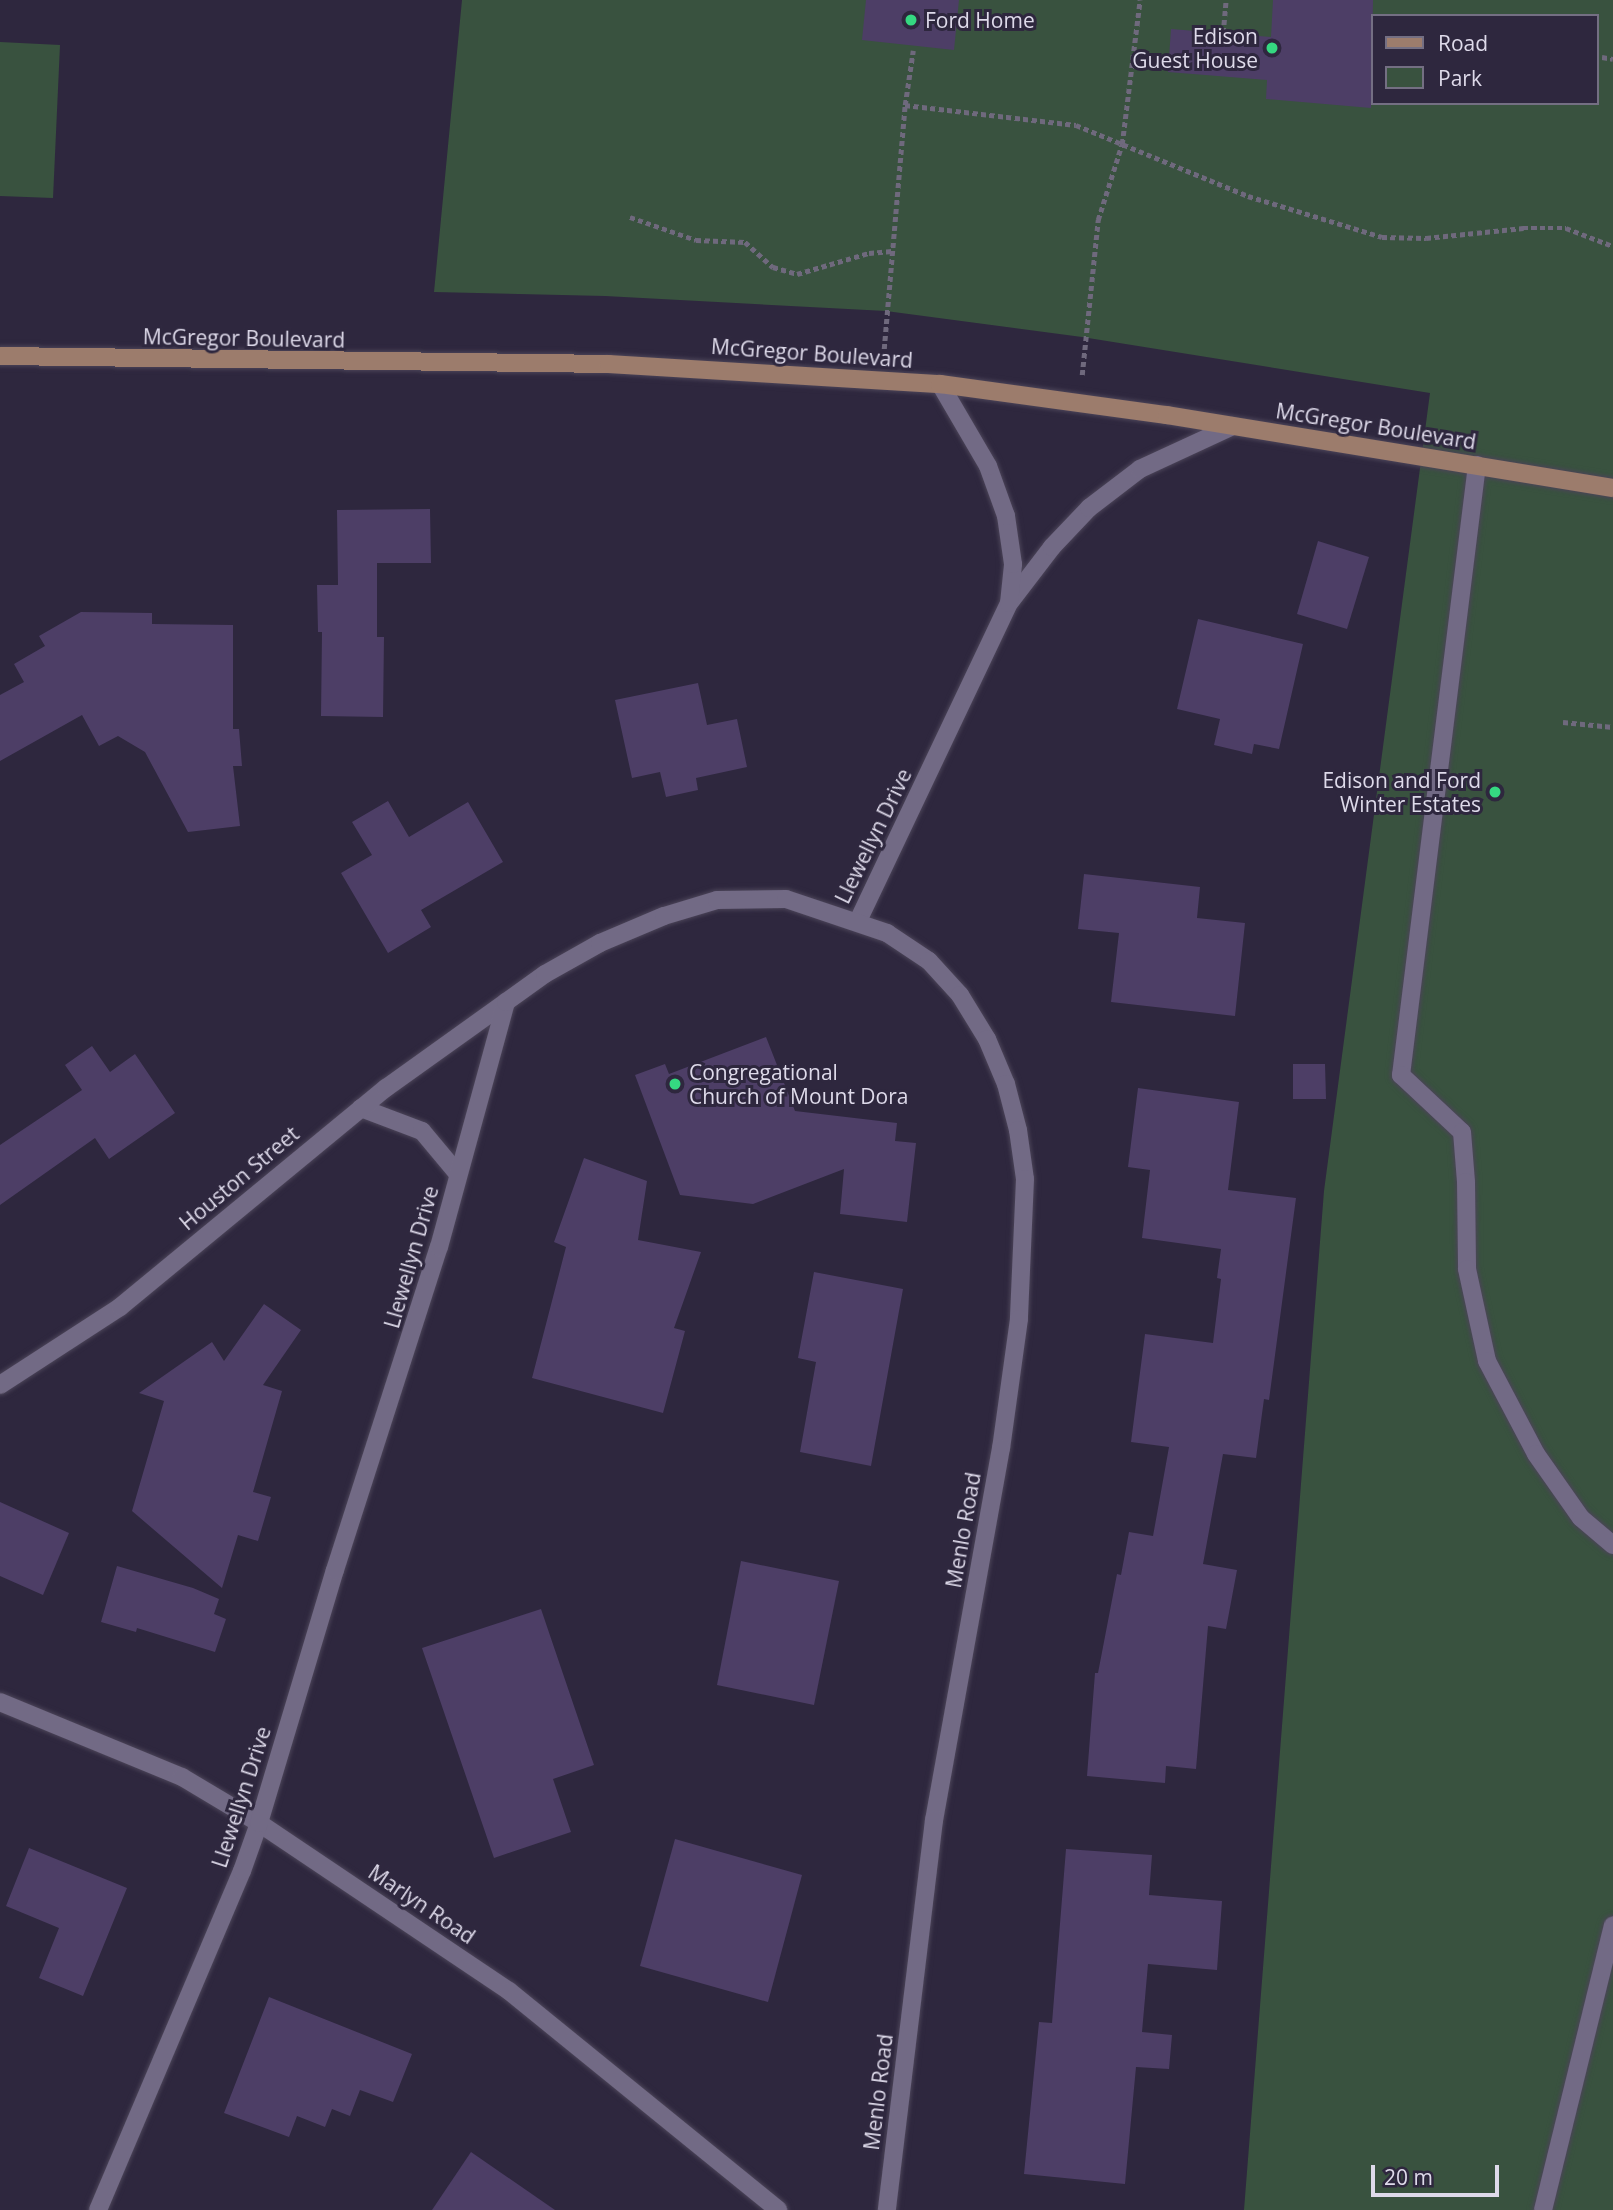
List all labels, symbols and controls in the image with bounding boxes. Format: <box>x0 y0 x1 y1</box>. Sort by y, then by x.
place label: Ford Home <box>925 7 1035 33</box>
marker: Ford Home <box>903 12 919 28</box>
legend <box>1372 14 1599 105</box>
place label: Edison Guest House <box>1132 23 1258 73</box>
text: Road <box>1438 29 1488 57</box>
marker: Edison Guest House <box>1264 40 1280 56</box>
text: Park <box>1438 64 1482 92</box>
street label: McGregor Boulevard <box>143 324 345 352</box>
street label: McGregor Boulevard <box>710 333 914 373</box>
street label: McGregor Boulevard <box>1274 398 1478 454</box>
street label: Llewellyn Drive <box>829 764 917 908</box>
place label: Edison and Ford Winter Estates <box>1322 767 1481 817</box>
marker: Edison and Ford Winter Estates <box>1487 784 1503 800</box>
place label: Congregational Church of Mount Dora <box>689 1059 908 1109</box>
marker: Congregational Church of Mount Dora <box>667 1076 683 1092</box>
street label: Houston Street <box>174 1121 304 1235</box>
street label: Llewellyn Drive <box>379 1183 443 1331</box>
street label: Menlo Road <box>940 1470 986 1590</box>
street label: Llewellyn Drive <box>206 1723 276 1871</box>
street label: Marlyn Road <box>364 1859 480 1949</box>
street label: Menlo Road <box>858 2032 898 2152</box>
scale bar <box>1375 2150 1503 2194</box>
text: 20 m <box>1384 2163 1433 2191</box>

